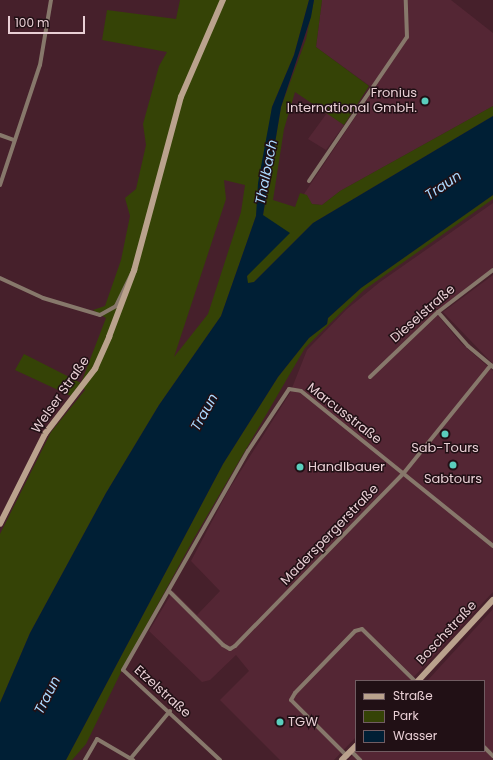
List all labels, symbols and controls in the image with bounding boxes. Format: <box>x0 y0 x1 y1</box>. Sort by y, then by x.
scale bar <box>10 8 87 34</box>
text: 100 m <box>15 14 49 31</box>
place label: Fronius International GmbH. <box>287 86 417 117</box>
marker: Fronius International GmbH. <box>420 96 430 106</box>
water label: Thalbach <box>251 138 281 206</box>
water label: Traun <box>422 167 464 203</box>
street label: Dieselstraße <box>387 282 459 346</box>
street label: Welser Straße <box>29 354 93 436</box>
street label: Marcusstraße <box>304 380 384 448</box>
water label: Traun <box>187 390 221 434</box>
marker: Sab-Tours <box>440 429 450 439</box>
place label: Sab-Tours <box>411 440 479 456</box>
place label: Handlbauer <box>308 459 385 475</box>
marker: Sabtours <box>448 460 458 470</box>
marker: Handlbauer <box>295 462 305 472</box>
place label: Sabtours <box>424 471 482 487</box>
street label: Maderspergerstraße <box>278 481 382 589</box>
street label: Boschstraße <box>414 598 480 668</box>
street label: Etzelstraße <box>131 663 193 721</box>
water label: Traun <box>30 673 64 717</box>
legend <box>355 680 485 752</box>
text: Straße <box>393 687 433 704</box>
text: Park <box>393 707 419 724</box>
place label: TGW <box>288 714 318 730</box>
marker: TGW <box>275 717 285 727</box>
text: Wasser <box>393 727 437 744</box>

